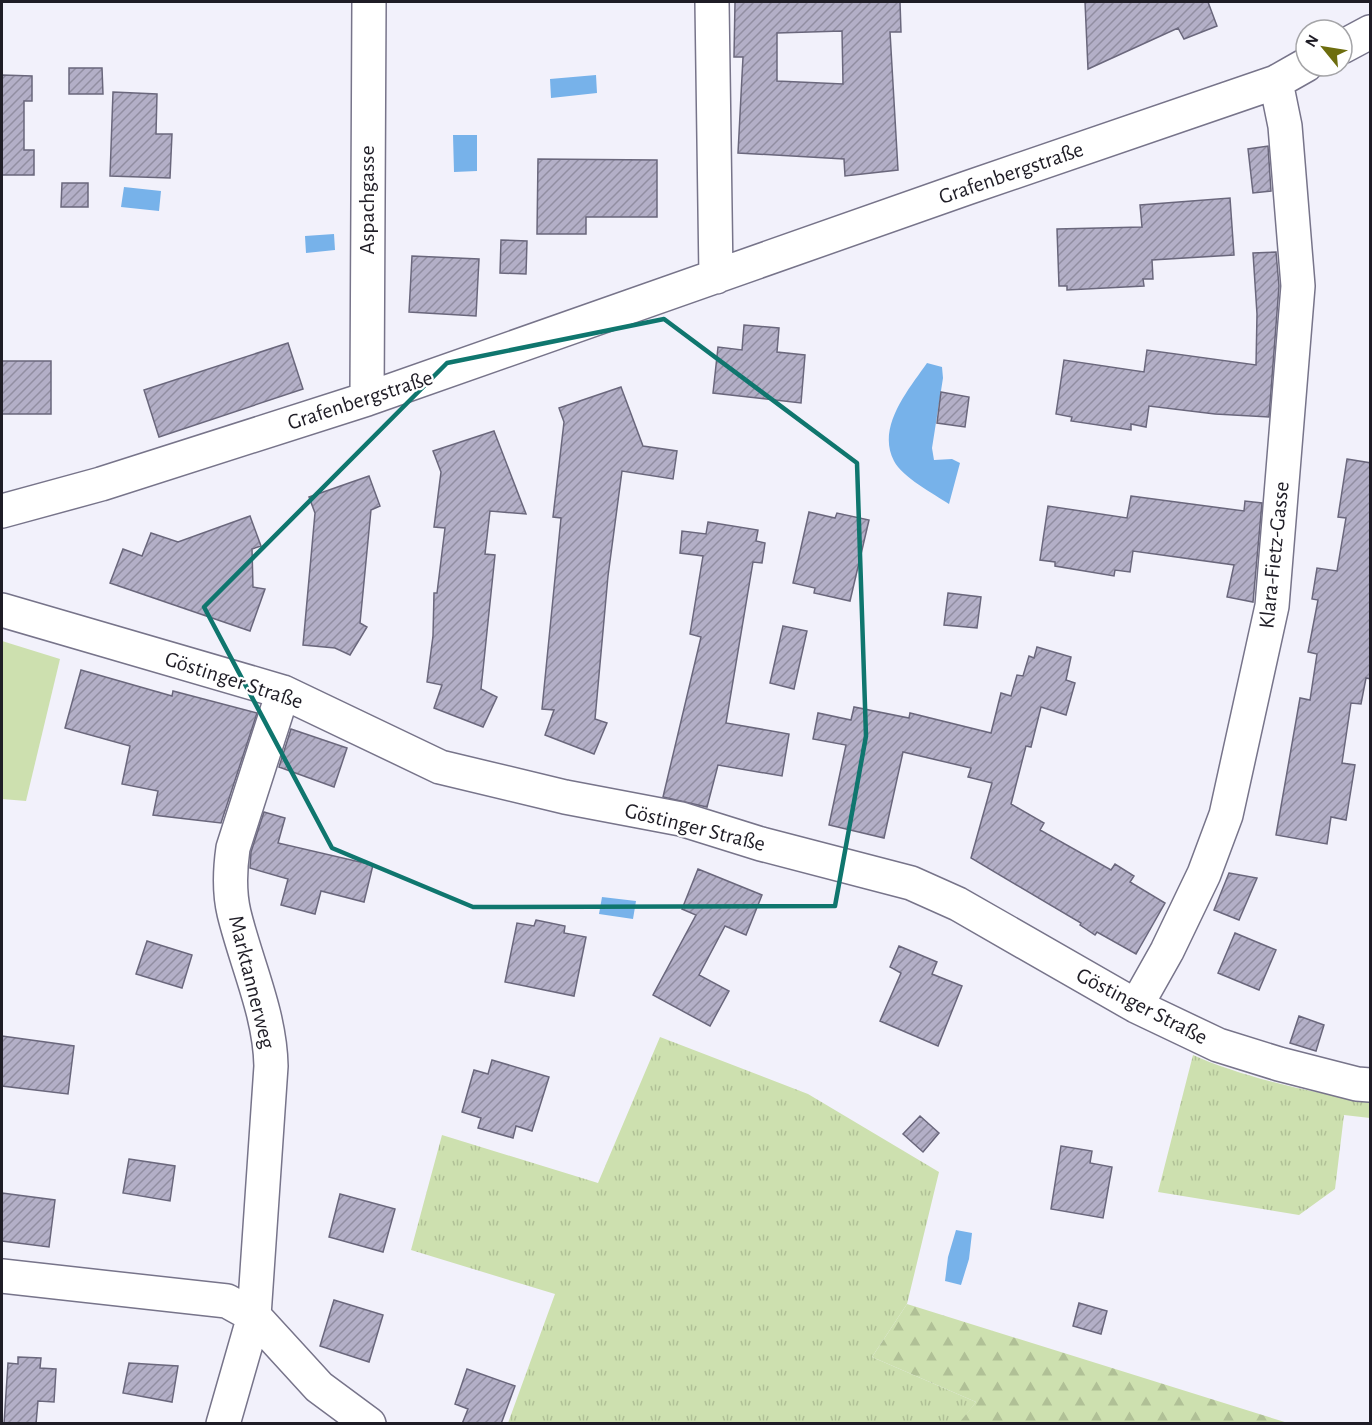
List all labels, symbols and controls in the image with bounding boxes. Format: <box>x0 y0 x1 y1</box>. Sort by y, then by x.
north arrow <box>1294 18 1354 78</box>
text: N <box>1302 32 1322 50</box>
street label: Grafenbergstraße <box>936 138 1086 208</box>
street label: Aspachgasse <box>356 145 378 255</box>
street label: Grafenbergstraße <box>285 366 435 434</box>
street label: Klara-Fietz-Gasse <box>1255 480 1293 630</box>
street label: Göstinger Straße <box>162 647 306 713</box>
street label: Göstinger Straße <box>623 799 767 855</box>
street label: Marktannerweg <box>225 913 279 1051</box>
street label: Göstinger Straße <box>1073 964 1211 1048</box>

